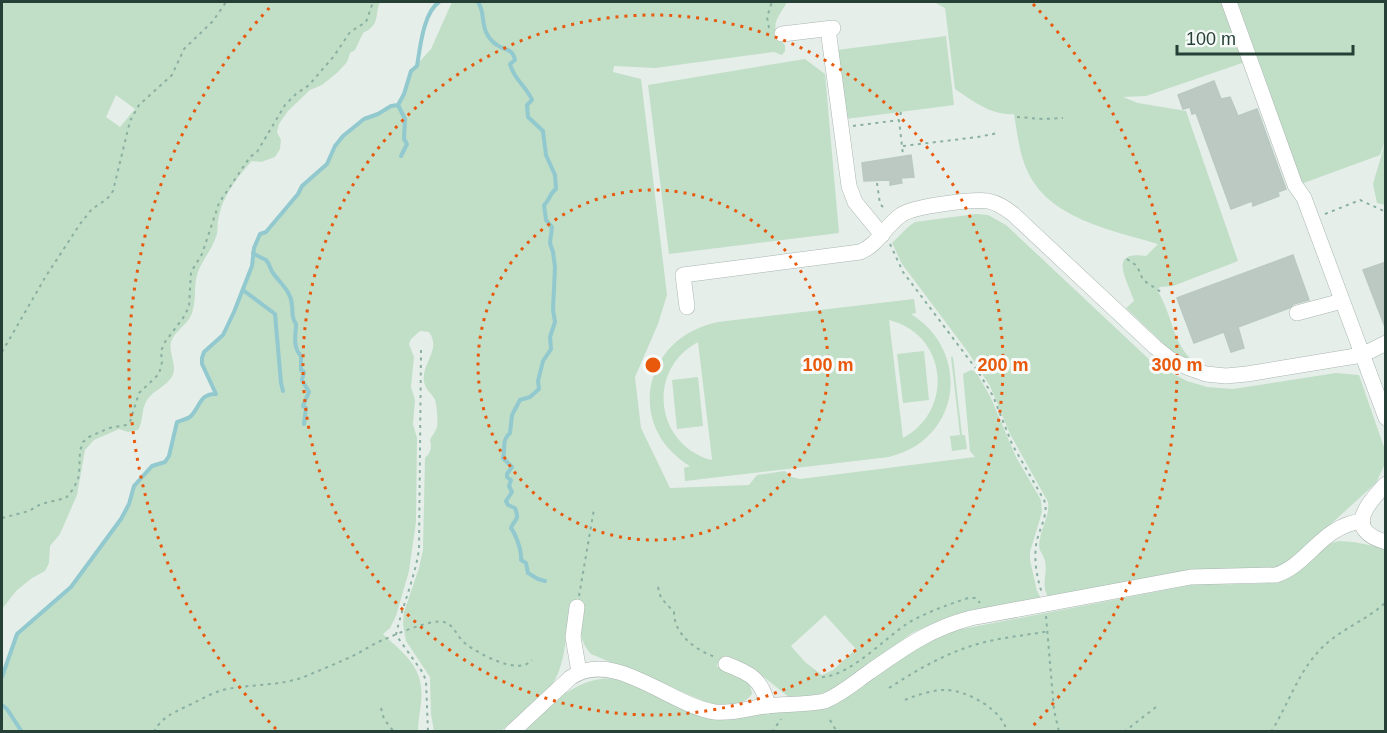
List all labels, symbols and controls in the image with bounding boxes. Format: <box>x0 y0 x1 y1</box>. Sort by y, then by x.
scale bar <box>1177 18 1352 56</box>
text: 100 m <box>1186 29 1236 49</box>
centre of rings <box>643 355 663 375</box>
text: 100 m <box>802 355 854 375</box>
text: 200 m <box>977 355 1029 375</box>
text: 300 m <box>1151 355 1203 375</box>

